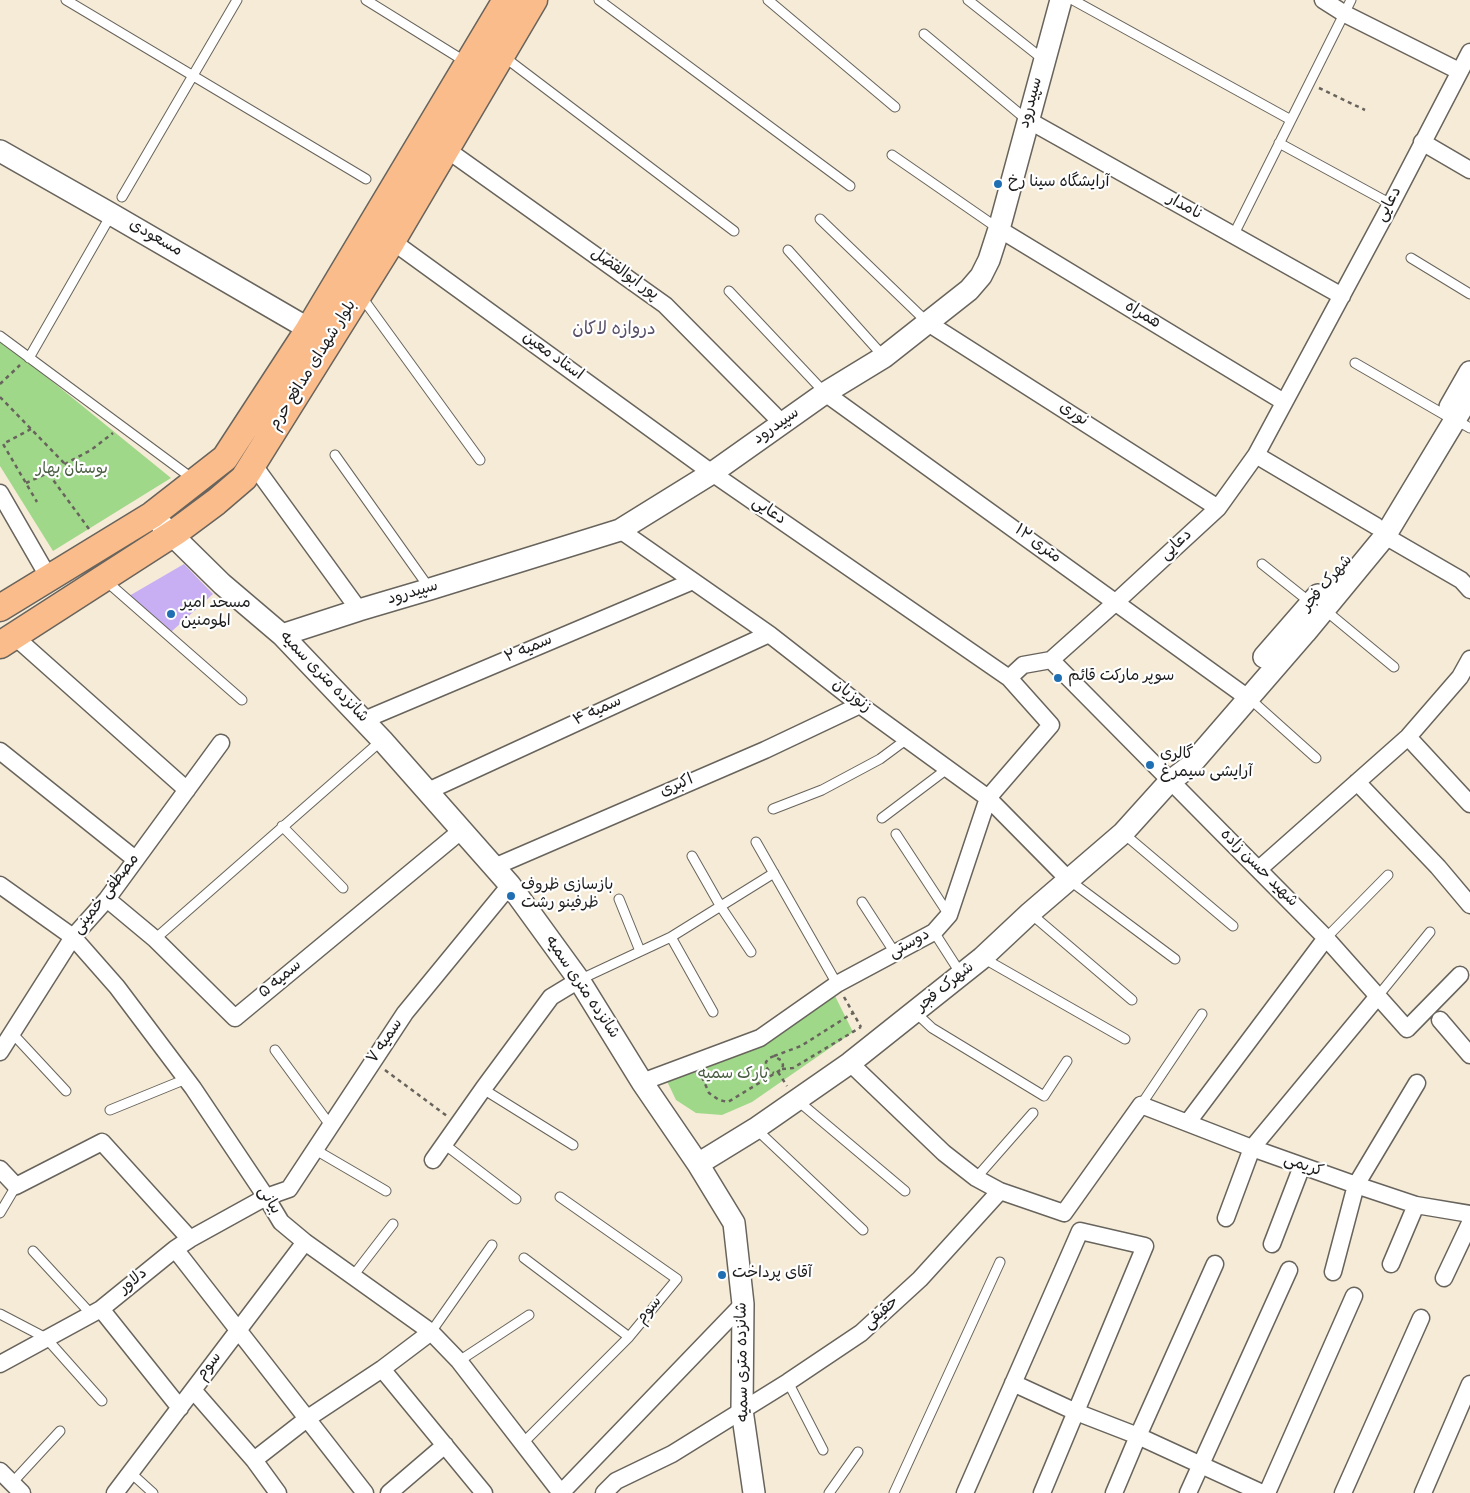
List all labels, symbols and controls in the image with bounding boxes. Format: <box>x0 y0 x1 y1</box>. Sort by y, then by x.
street label: سپیدرود <box>1016 75 1048 131</box>
place label: آرایشگاه سینا رخ <box>1008 174 1109 194</box>
marker: آرایشگاه سینا رخ <box>992 178 1004 190</box>
street label: دعایی <box>1373 184 1407 226</box>
street label: نامدار <box>1163 191 1205 225</box>
street label: مسعودی <box>125 216 185 262</box>
street label: پور ابوالفضل <box>586 245 662 305</box>
street label: بلوار شهدای مدافع حرم <box>266 297 362 435</box>
street label: همراه <box>1121 298 1163 334</box>
district label: دروازه لاکان <box>572 320 656 342</box>
street label: استاد معین <box>518 328 586 386</box>
street label: نوری <box>1055 399 1091 431</box>
street label: سپیدرود <box>750 404 804 450</box>
park label: بوستان بهار <box>36 461 108 481</box>
street label: دعایی <box>747 494 789 530</box>
street label: ۱۲ متری <box>1010 522 1064 568</box>
street label: دعایی <box>1157 526 1197 566</box>
street label: شهرک فجر <box>1298 552 1358 616</box>
street label: سپیدرود <box>385 578 441 610</box>
place label: مسحد امیر المومنین <box>181 595 251 633</box>
marker: مسحد امیر المومنین <box>165 608 177 620</box>
street label: شانزده متری سمیه <box>275 628 371 728</box>
street label: سمیه ۲ <box>502 631 556 669</box>
place label: سوپر مارکت قائم <box>1068 668 1174 688</box>
marker: سوپر مارکت قائم <box>1052 672 1064 684</box>
street label: زنوزیان <box>828 676 874 718</box>
street label: سمیه ۴ <box>571 692 625 732</box>
place label: گالری آرایشی سیمرغ <box>1160 746 1252 784</box>
marker: گالری آرایشی سیمرغ <box>1144 759 1156 771</box>
street label: اکبری <box>657 771 697 803</box>
street label: شهید حسن زاده <box>1215 826 1301 912</box>
street label: مصطفی خمینی <box>69 851 145 939</box>
place label: بازسازی ظروف ظرفینو رشت <box>521 877 613 915</box>
marker: بازسازی ظروف ظرفینو رشت <box>505 890 517 902</box>
street label: دوستی <box>886 926 934 964</box>
street label: شانزده متری سمیه <box>540 933 622 1043</box>
street label: سمیه ۵ <box>256 957 306 1003</box>
street label: شهرک فجر <box>913 959 979 1017</box>
street label: سمیه ۷ <box>364 1016 408 1068</box>
park label: پارک سمیه <box>698 1066 768 1086</box>
street label: کریمی <box>1281 1151 1325 1183</box>
street label: بیانی <box>252 1183 284 1219</box>
street label: دلاور <box>116 1265 152 1299</box>
place label: آقای پرداخت <box>732 1265 812 1285</box>
marker: آقای پرداخت <box>716 1269 728 1281</box>
street label: سوم <box>633 1293 667 1329</box>
street label: حقیقی <box>860 1293 904 1335</box>
street label: شانزده متری سمیه <box>733 1302 755 1422</box>
street label: سوم <box>193 1349 227 1385</box>

